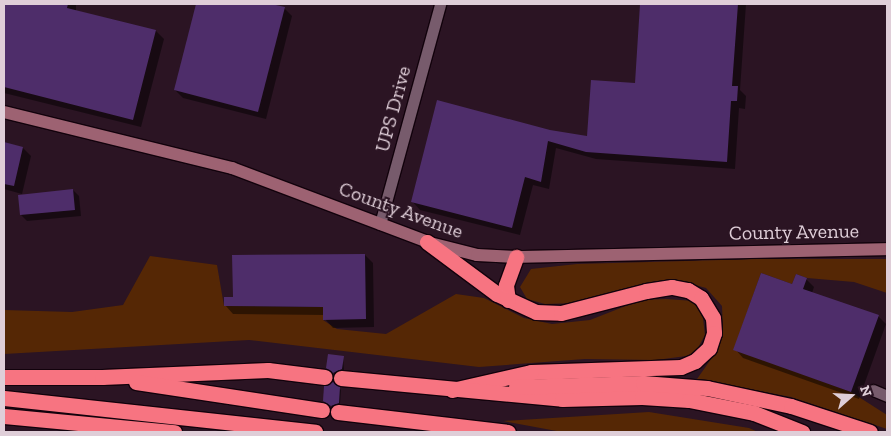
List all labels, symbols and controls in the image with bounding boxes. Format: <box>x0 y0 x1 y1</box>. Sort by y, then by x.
street label: UPS Drive <box>370 63 416 155</box>
street label: County Avenue <box>335 176 467 244</box>
street label: County Avenue <box>728 219 860 245</box>
north arrow <box>826 371 876 421</box>
text: N <box>856 383 875 399</box>

